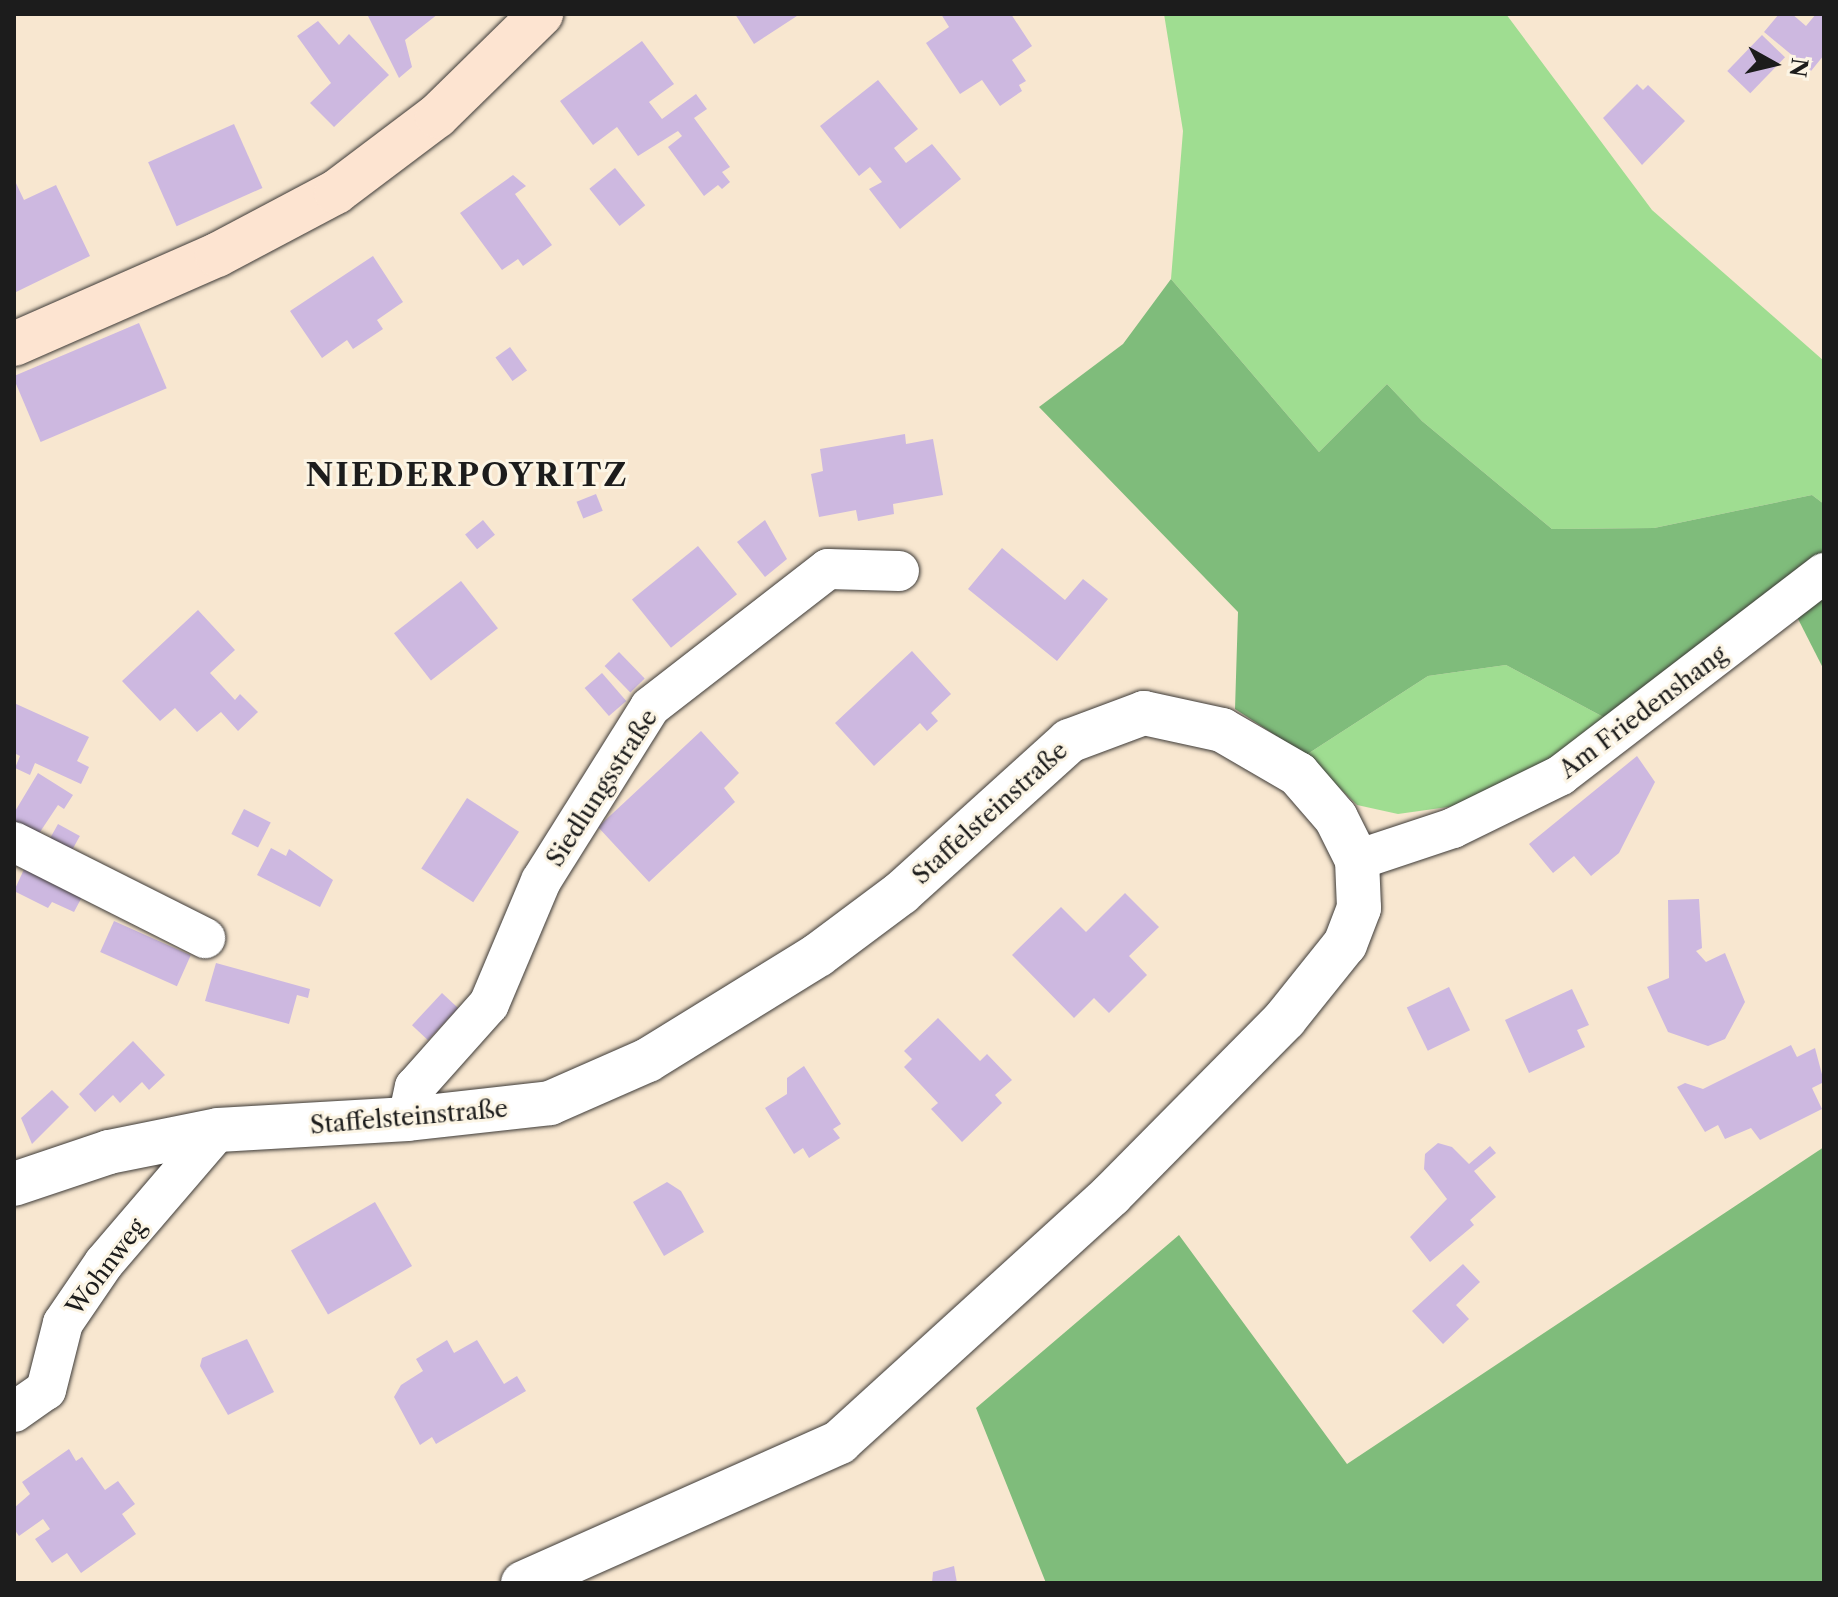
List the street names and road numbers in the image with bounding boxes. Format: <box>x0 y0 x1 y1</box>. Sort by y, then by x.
street label: Am Friedenshang <box>1554 640 1732 784</box>
street label: Siedlungsstraße <box>541 704 663 872</box>
street label: Staffelsteinstraße <box>907 736 1073 890</box>
street label: Staffelsteinstraße <box>309 1094 509 1140</box>
street label: Wohnweg <box>60 1213 152 1321</box>

